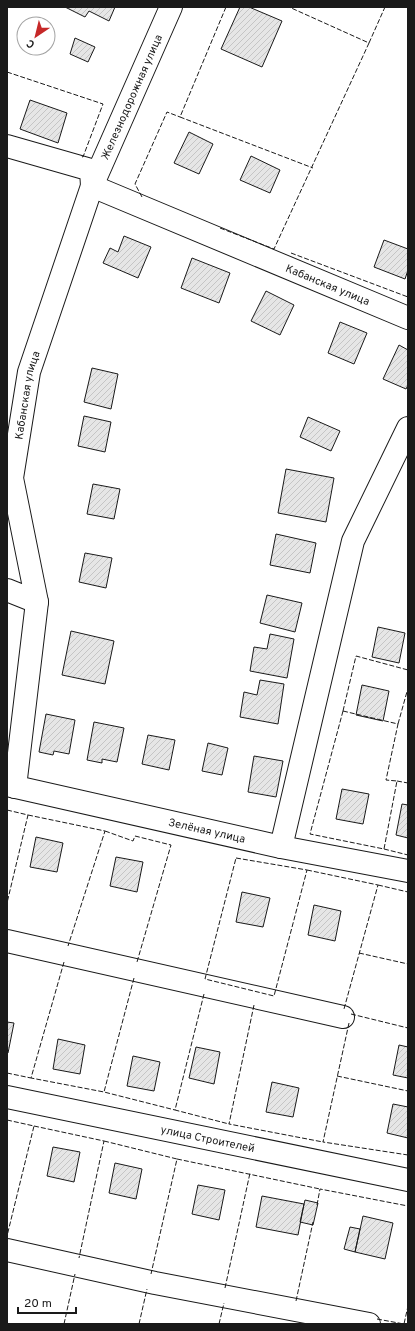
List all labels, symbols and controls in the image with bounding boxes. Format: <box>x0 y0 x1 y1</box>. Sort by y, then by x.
north arrow <box>16 16 56 56</box>
street label: Железнодорожная улица <box>98 32 166 162</box>
text: С <box>24 36 38 51</box>
street label: Кабанская улица <box>283 262 372 309</box>
street label: Кабанская улица <box>12 349 44 441</box>
street label: Зелёная улица <box>167 816 247 847</box>
street label: улица Строителей <box>159 1123 256 1156</box>
scale bar <box>18 1289 76 1315</box>
text: 20 m <box>24 1296 52 1312</box>

